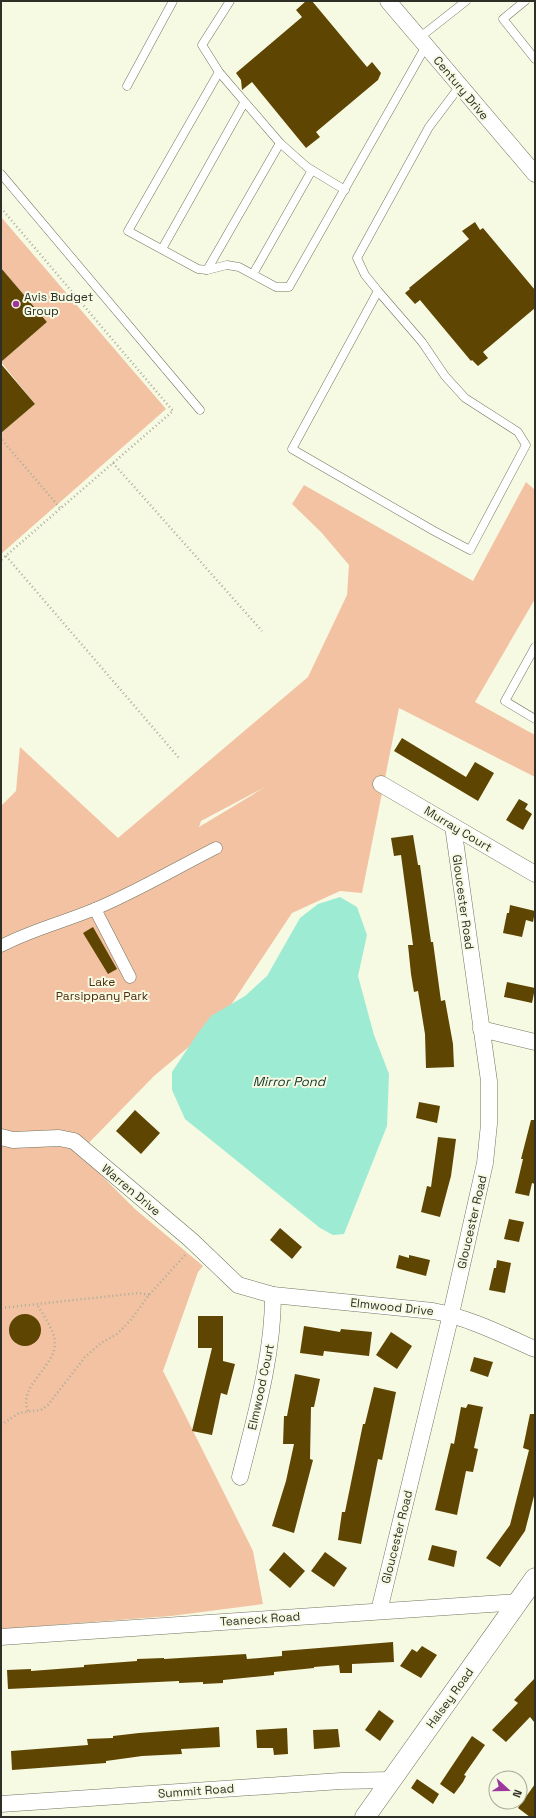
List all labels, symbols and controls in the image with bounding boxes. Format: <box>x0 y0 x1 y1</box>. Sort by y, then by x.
street label: Century Drive <box>430 53 492 123</box>
place label: Avis Budget Group <box>24 289 93 319</box>
marker: Avis Budget Group <box>11 299 21 309</box>
street label: Murray Court <box>421 803 495 855</box>
street label: Gloucester Road <box>448 854 478 950</box>
park label: Lake Parsippany Park <box>56 974 149 1004</box>
water label: Mirror Pond <box>253 1073 327 1090</box>
street label: Warren Drive <box>98 1161 164 1219</box>
street label: Gloucester Road <box>453 1174 491 1270</box>
street label: Elmwood Drive <box>349 1295 435 1319</box>
street label: Elmwood Court <box>244 1342 278 1432</box>
street label: Gloucester Road <box>378 1489 416 1585</box>
street label: Teaneck Road <box>219 1608 301 1630</box>
street label: Halsey Road <box>423 1665 477 1731</box>
north arrow <box>488 1770 528 1810</box>
street label: Summit Road <box>157 1780 235 1802</box>
text: N <box>509 1788 525 1800</box>

